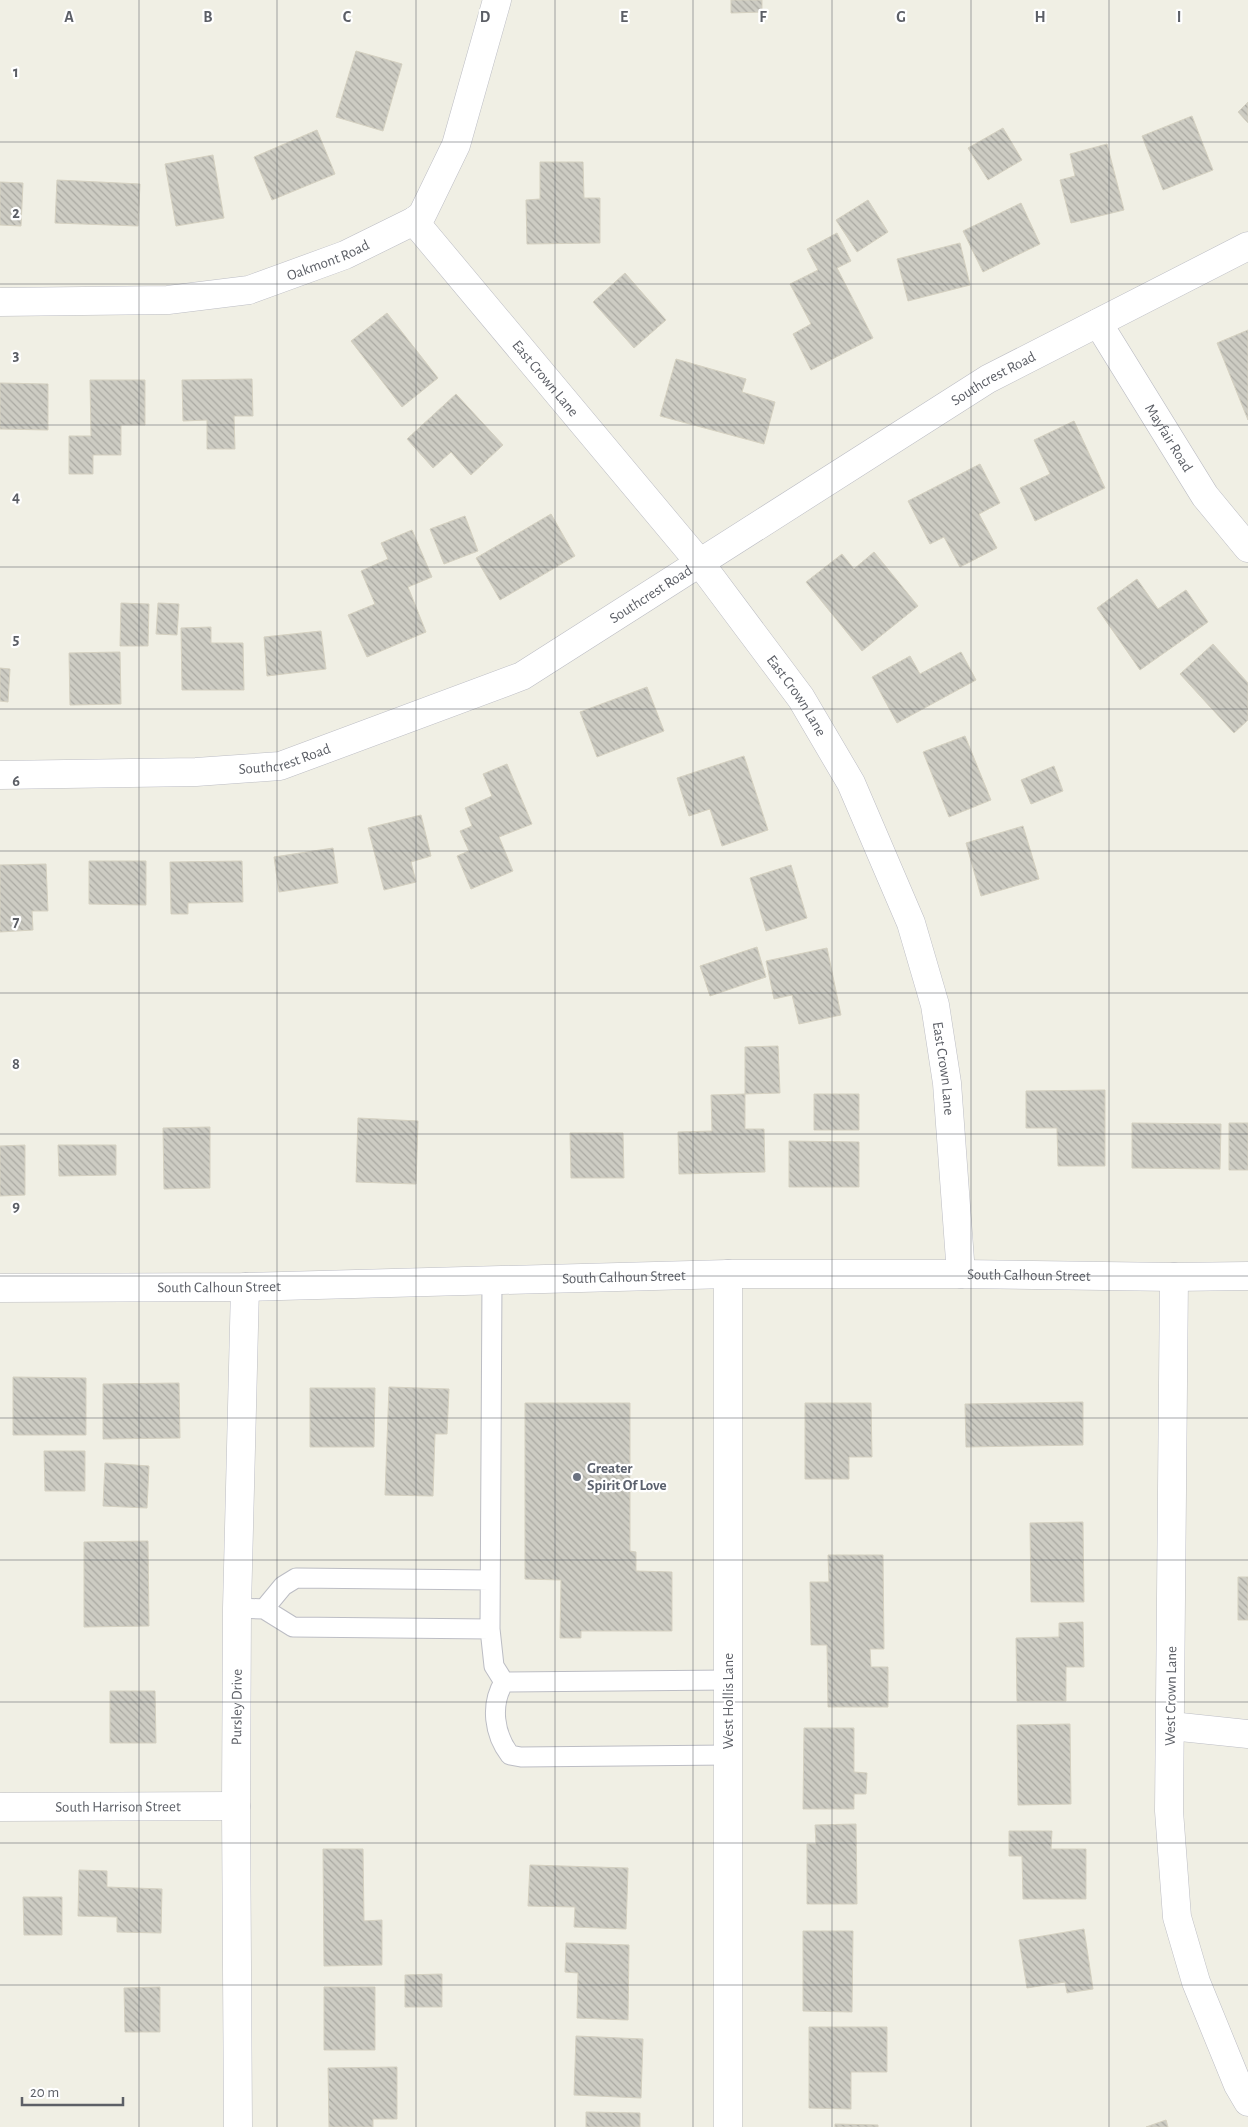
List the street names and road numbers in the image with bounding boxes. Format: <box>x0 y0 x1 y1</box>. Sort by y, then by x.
street label: Oakmont Road <box>285 237 372 283</box>
street label: East Crown Lane <box>510 337 582 419</box>
street label: Southcrest Road <box>948 348 1038 408</box>
street label: Mayfair Road <box>1142 401 1196 475</box>
street label: Southcrest Road <box>607 562 695 626</box>
street label: East Crown Lane <box>764 652 829 739</box>
street label: Southcrest Road <box>238 740 333 776</box>
street label: East Crown Lane <box>930 1021 957 1116</box>
street label: South Calhoun Street <box>967 1267 1091 1283</box>
street label: South Calhoun Street <box>562 1268 686 1286</box>
street label: South Calhoun Street <box>157 1279 281 1295</box>
street label: West Crown Lane <box>1163 1646 1179 1746</box>
street label: West Hollis Lane <box>721 1653 736 1749</box>
street label: Pursley Drive <box>229 1669 244 1745</box>
street label: South Harrison Street <box>55 1799 181 1814</box>

